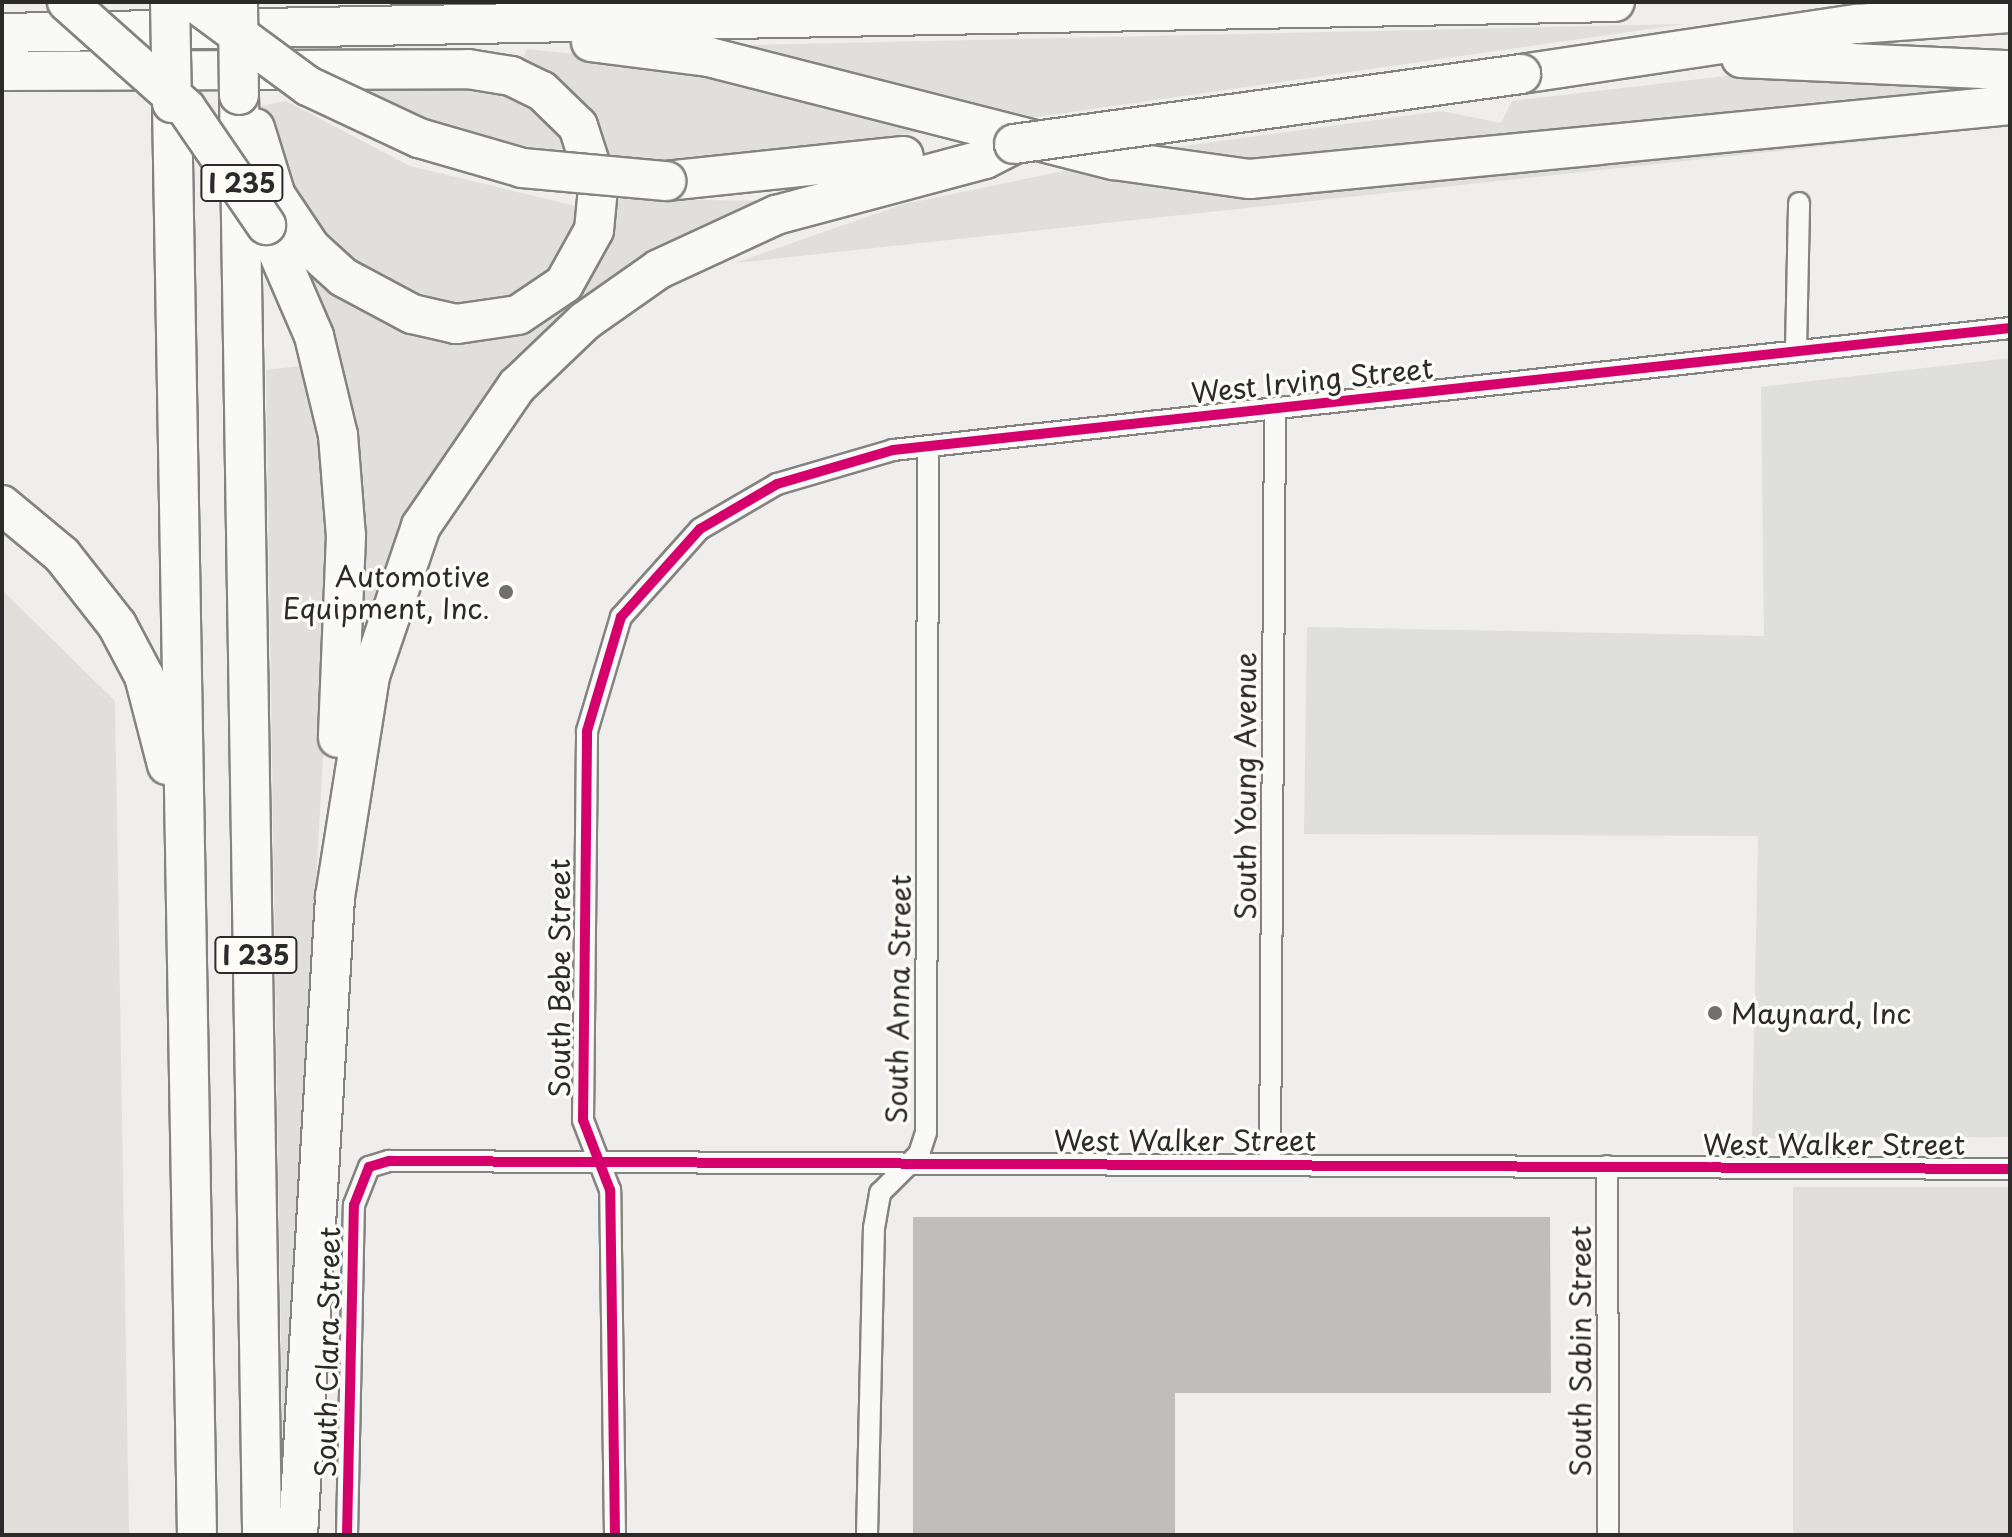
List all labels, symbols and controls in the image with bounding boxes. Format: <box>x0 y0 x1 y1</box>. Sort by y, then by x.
road number: I 235 <box>198 161 286 205</box>
street label: West Irving Street <box>1189 351 1435 409</box>
place label: Automotive Equipment, Inc. <box>282 559 490 625</box>
marker: Automotive Equipment, Inc. <box>497 583 515 601</box>
street label: South Young Avenue <box>1228 651 1262 921</box>
street label: South Bebe Street <box>542 855 576 1101</box>
street label: South Anna Street <box>879 873 917 1125</box>
road number: I 235 <box>212 933 300 977</box>
place label: Maynard, Inc <box>1731 996 1912 1030</box>
marker: Maynard, Inc <box>1706 1004 1724 1022</box>
street label: West Walker Street <box>1052 1123 1318 1157</box>
street label: West Walker Street <box>1701 1127 1967 1161</box>
street label: South Sabin Street <box>1563 1223 1597 1479</box>
street label: South Clara Street <box>308 1225 346 1479</box>

